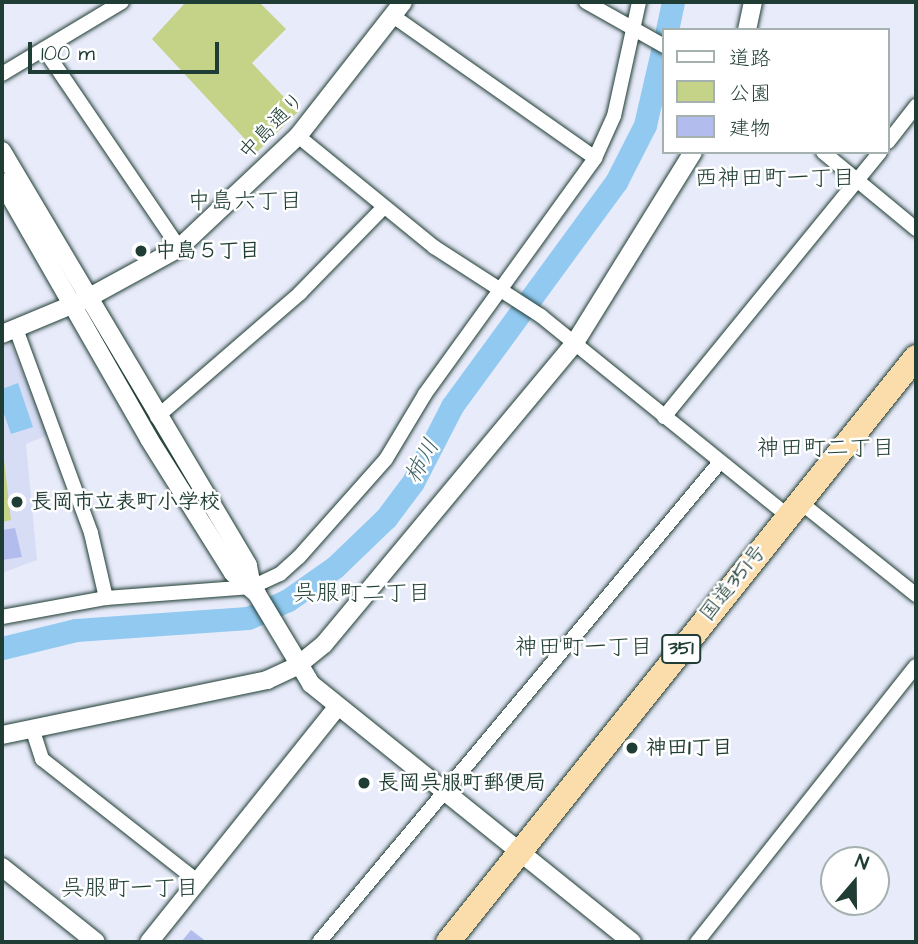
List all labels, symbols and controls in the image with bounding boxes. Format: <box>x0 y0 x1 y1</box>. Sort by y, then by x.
scale bar <box>32 28 222 72</box>
legend <box>662 28 890 154</box>
text: 100 m <box>41 39 95 68</box>
text: 道路 <box>729 44 771 73</box>
text: 公園 <box>729 79 771 108</box>
street label: 中島通り <box>234 87 310 165</box>
text: 建物 <box>729 114 771 143</box>
district label: 西神田町一丁目 <box>695 164 855 192</box>
district label: 中島六丁目 <box>188 187 302 215</box>
place label: 中島５丁目 <box>155 238 260 264</box>
marker: 中島５丁目 <box>133 243 149 259</box>
water label: 柿川 <box>399 434 445 488</box>
district label: 神田町二丁目 <box>757 434 895 462</box>
place label: 長岡市立表町小学校 <box>31 489 220 515</box>
marker: 長岡市立表町小学校 <box>9 494 25 510</box>
street label: 国道351号 <box>694 540 772 626</box>
district label: 呉服町二丁目 <box>293 579 431 607</box>
district label: 神田町一丁目 <box>515 633 653 661</box>
road number: 351 <box>660 634 702 664</box>
place label: 神田1丁目 <box>646 735 733 761</box>
marker: 神田1丁目 <box>624 740 640 756</box>
place label: 長岡呉服町郵便局 <box>378 770 546 796</box>
marker: 長岡呉服町郵便局 <box>356 775 372 791</box>
north arrow <box>820 846 890 916</box>
text: N <box>851 848 872 877</box>
district label: 呉服町一丁目 <box>61 874 199 902</box>

